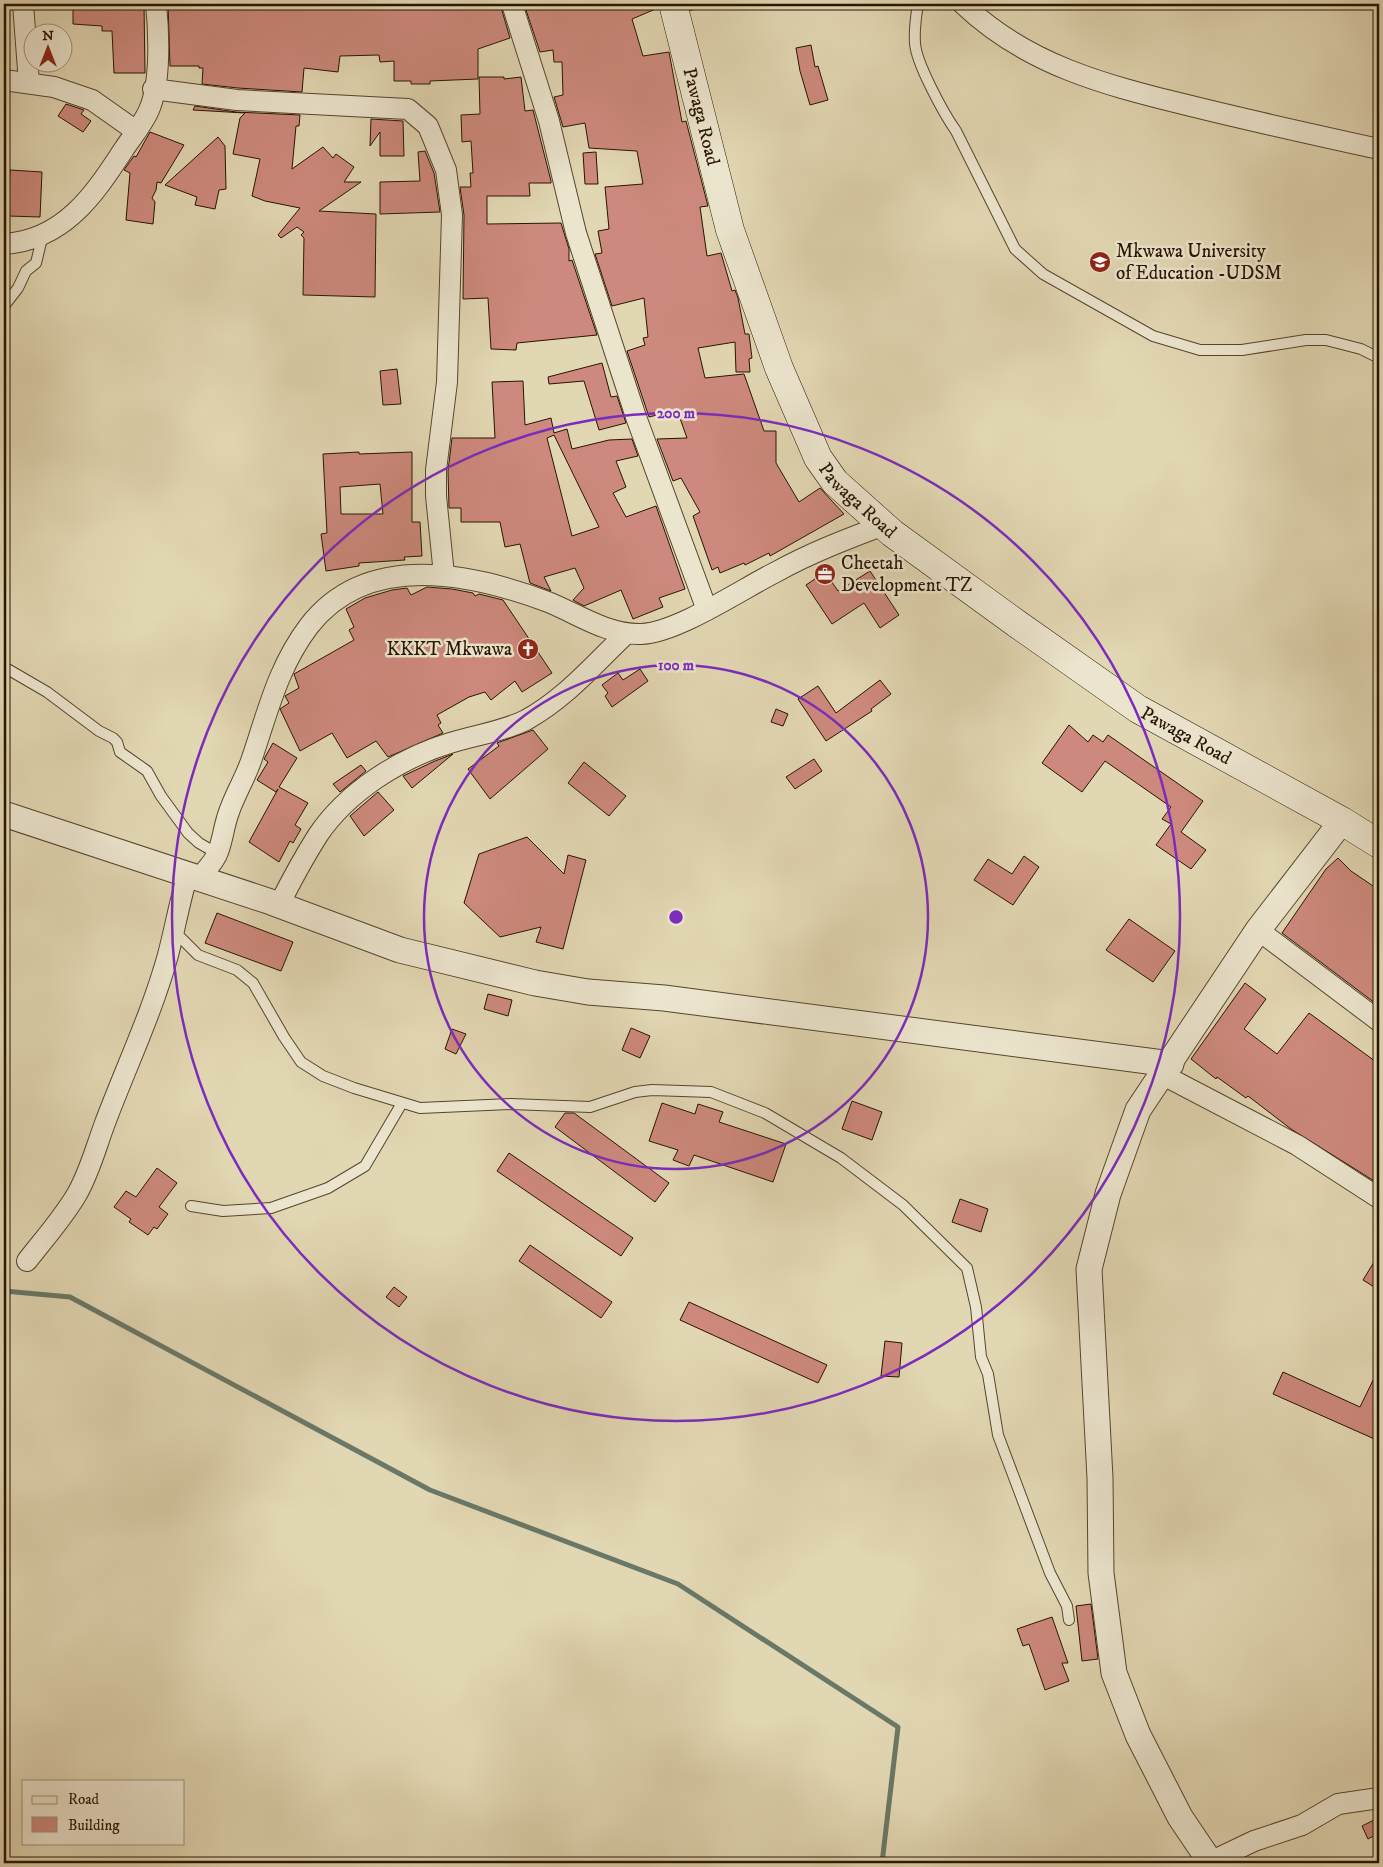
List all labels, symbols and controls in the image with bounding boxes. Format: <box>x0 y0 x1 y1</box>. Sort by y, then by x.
north arrow <box>22 22 72 72</box>
text: N <box>42 27 54 45</box>
street label: Pawaga Road <box>678 65 725 168</box>
place label: Mkwawa University of Education -UDSM <box>1116 240 1282 285</box>
school or university icon: Mkwawa University of Education -UDSM <box>1088 250 1112 274</box>
text: 200 m <box>657 404 696 423</box>
street label: Pawaga Road <box>813 458 902 544</box>
place label: Cheetah Development TZ <box>841 552 972 597</box>
office icon: Cheetah Development TZ <box>813 562 837 586</box>
church icon: KKKT Mkwawa <box>516 637 540 661</box>
place label: KKKT Mkwawa <box>387 638 512 661</box>
text: 100 m <box>658 656 695 675</box>
street label: Pawaga Road <box>1137 701 1236 770</box>
centre of rings <box>667 908 685 926</box>
legend <box>22 1780 185 1844</box>
text: Road <box>68 1790 100 1809</box>
text: Building <box>68 1816 120 1835</box>

